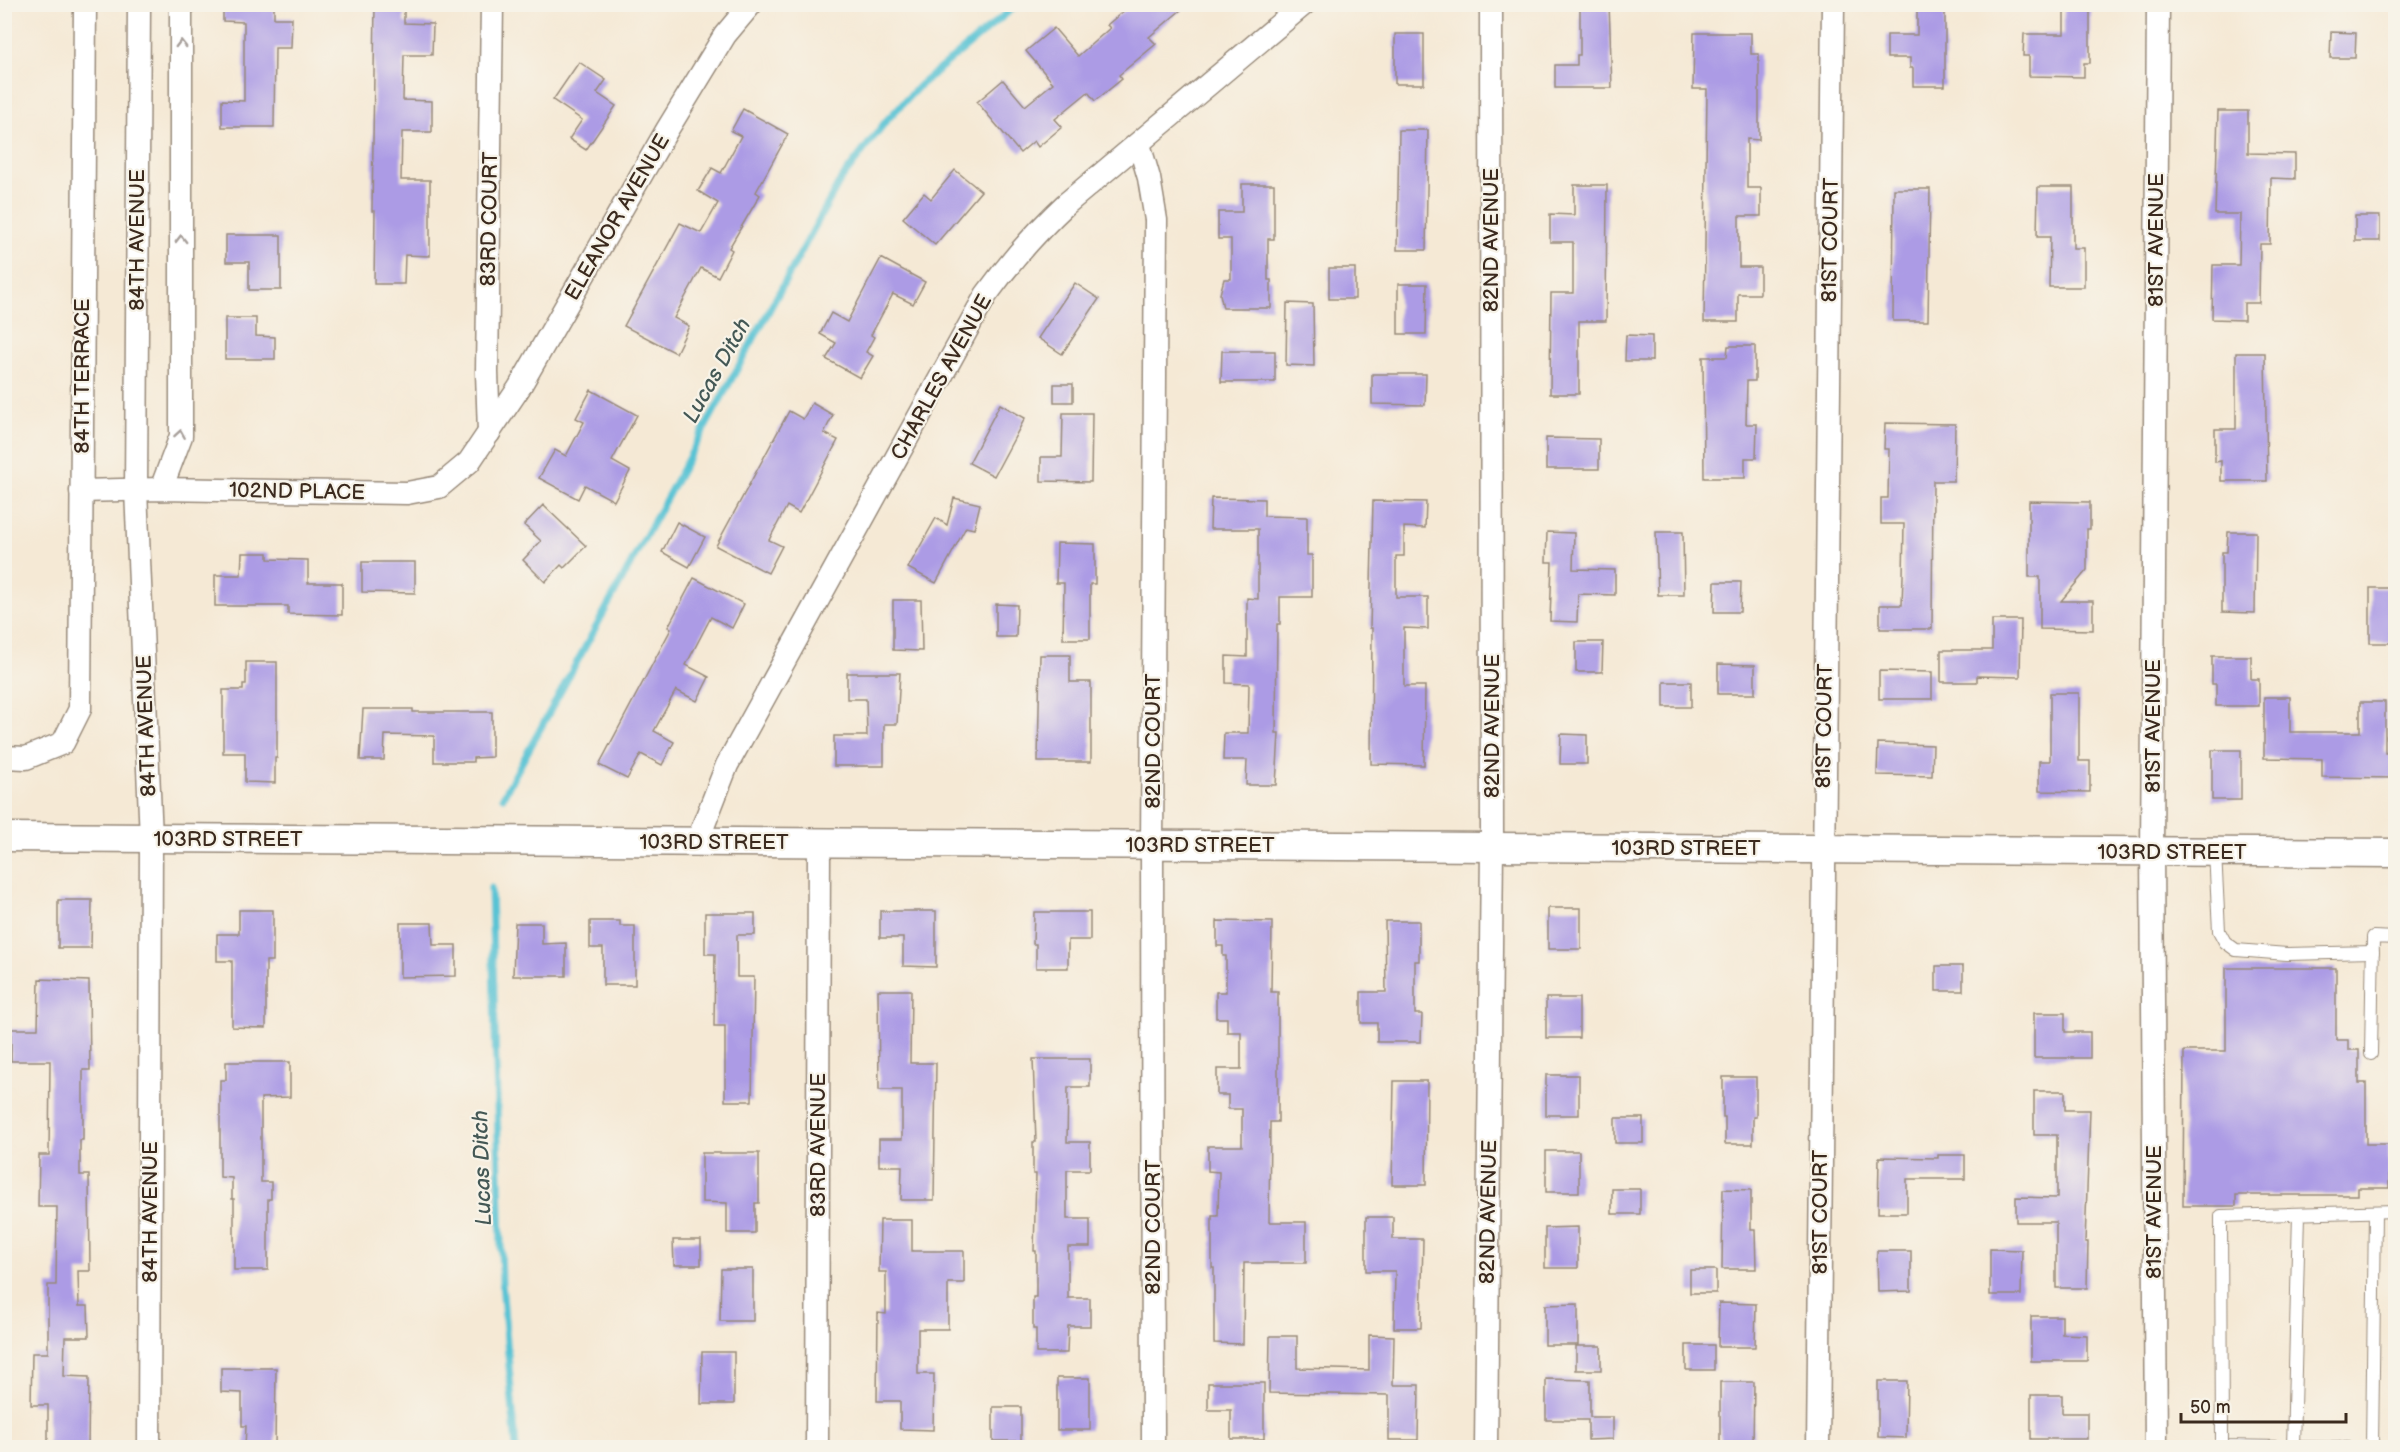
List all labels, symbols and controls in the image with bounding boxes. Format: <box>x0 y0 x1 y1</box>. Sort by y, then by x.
one-way arrow <box>175 40 187 49</box>
street label: ELEANOR AVENUE <box>560 130 675 305</box>
street label: 83RD COURT <box>476 151 503 287</box>
street label: 82ND AVENUE <box>1479 168 1504 312</box>
street label: 84TH AVENUE <box>125 169 150 311</box>
street label: 81ST AVENUE <box>2144 173 2169 307</box>
street label: 81ST COURT <box>1817 177 1844 303</box>
one-way arrow <box>175 235 187 244</box>
street label: CHARLES AVENUE <box>886 290 997 464</box>
street label: 84TH TERRACE <box>70 298 95 454</box>
water label: Lucas Ditch <box>677 314 757 428</box>
one-way arrow <box>173 429 185 439</box>
street label: 102ND PLACE <box>229 478 365 505</box>
street label: 82ND AVENUE <box>1480 654 1505 798</box>
street label: 84TH AVENUE <box>132 655 161 797</box>
street label: 81ST AVENUE <box>2141 659 2166 793</box>
street label: 81ST COURT <box>1811 663 1838 789</box>
street label: 82ND COURT <box>1141 673 1166 809</box>
street label: 103RD STREET <box>153 827 303 852</box>
street label: 103RD STREET <box>639 830 789 855</box>
street label: 103RD STREET <box>1125 833 1275 858</box>
street label: 103RD STREET <box>1611 836 1761 861</box>
street label: 103RD STREET <box>2097 840 2247 865</box>
street label: 83RD AVENUE <box>806 1073 831 1217</box>
water label: Lucas Ditch <box>467 1110 498 1226</box>
street label: 82ND AVENUE <box>1475 1140 1502 1284</box>
street label: 84TH AVENUE <box>138 1141 163 1283</box>
street label: 81ST AVENUE <box>2142 1145 2167 1279</box>
street label: 81ST COURT <box>1808 1149 1833 1274</box>
street label: 82ND COURT <box>1141 1159 1166 1295</box>
scale bar <box>2181 1386 2346 1424</box>
text: 50 m <box>2190 1397 2231 1418</box>

